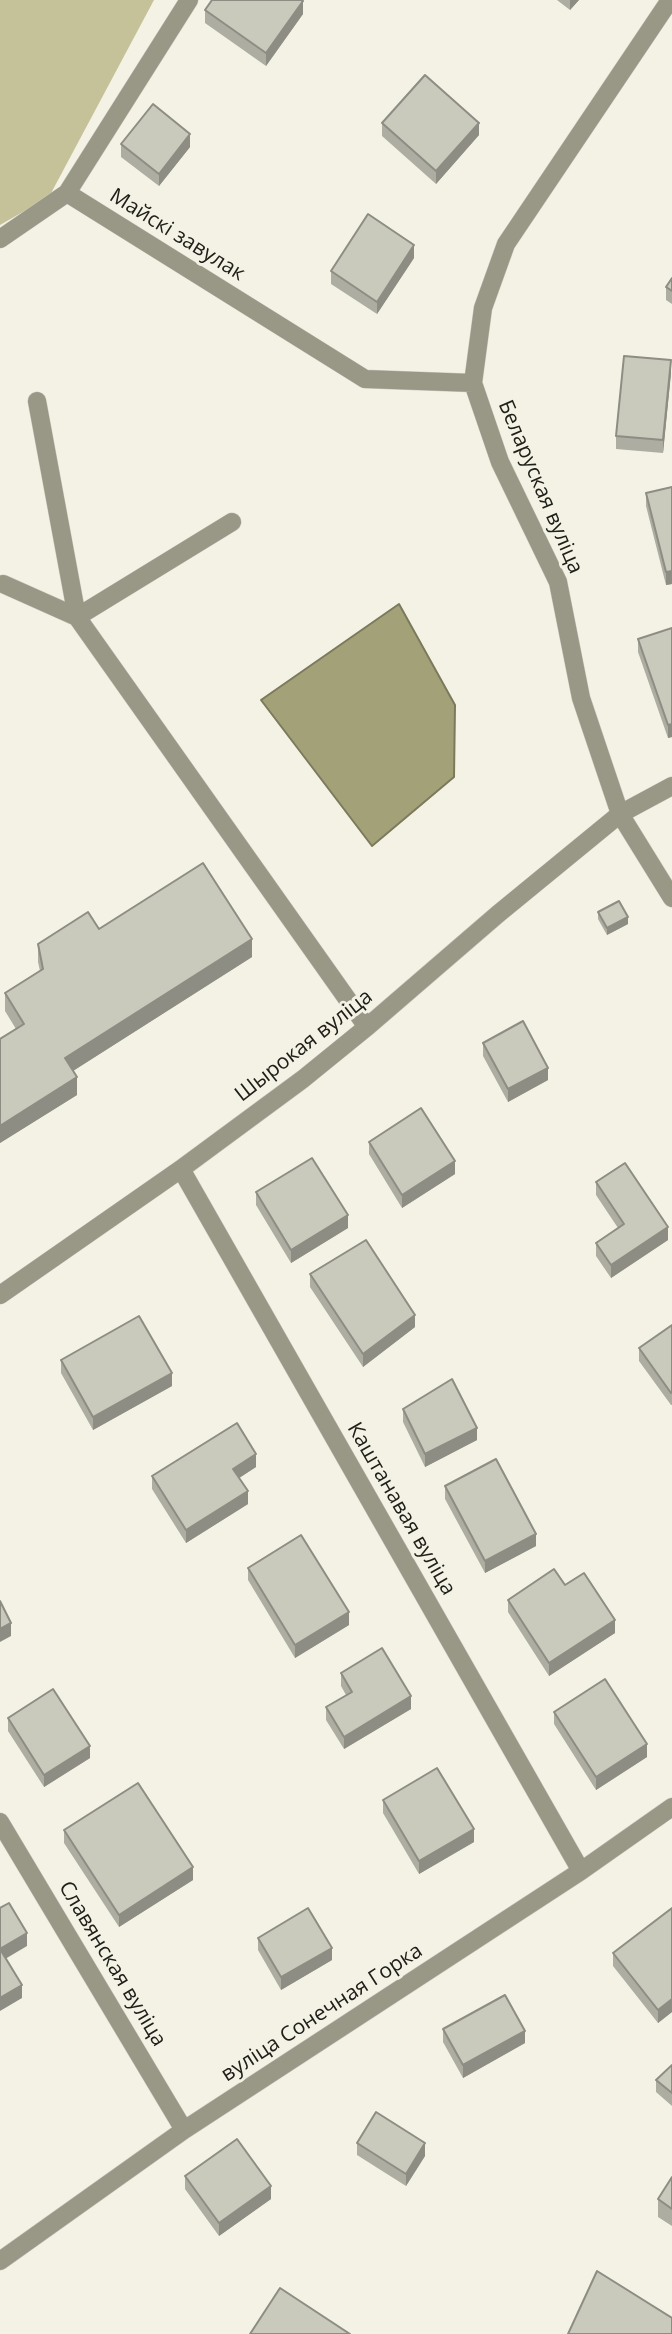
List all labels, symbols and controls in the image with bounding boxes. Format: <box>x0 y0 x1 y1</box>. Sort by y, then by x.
street label: Майскі завулак <box>105 183 249 287</box>
street label: Беларуская вуліца <box>492 396 588 578</box>
street label: Шырокая вуліца <box>230 984 378 1108</box>
street label: Каштанавая вуліца <box>341 1418 461 1600</box>
street label: Славянская вуліца <box>53 1877 171 2051</box>
street label: вуліца Сонечная Горка <box>217 1938 427 2088</box>

